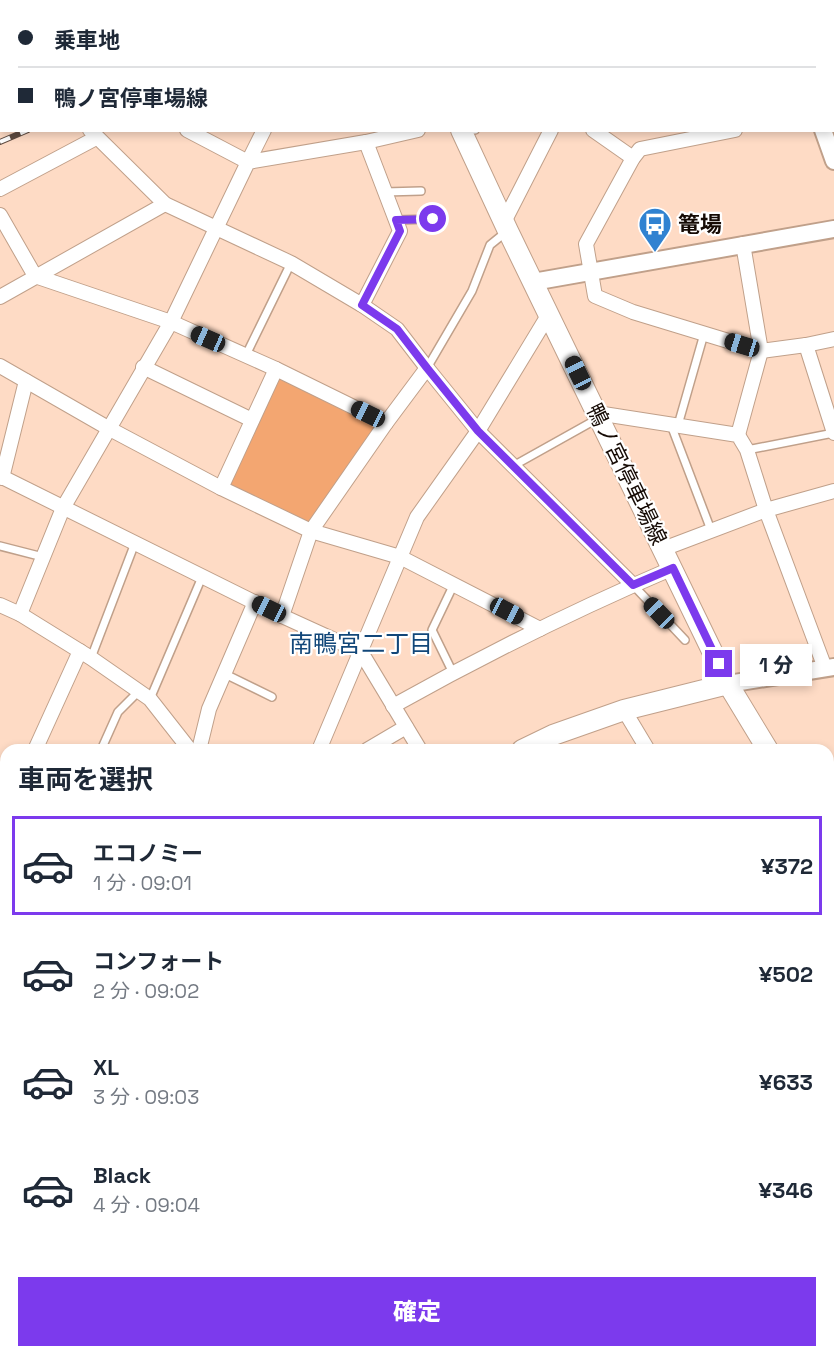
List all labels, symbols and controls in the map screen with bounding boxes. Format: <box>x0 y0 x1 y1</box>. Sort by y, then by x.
text: 乗車地 <box>54 26 120 54</box>
text: 鴨ノ宮停車場線 <box>54 84 208 112</box>
route start <box>419 205 446 232</box>
bus stop icon: 篭場 <box>637 206 673 253</box>
place label: 篭場 <box>678 210 722 238</box>
car <box>188 323 228 355</box>
car <box>722 331 762 359</box>
car <box>562 353 594 393</box>
car <box>348 398 388 430</box>
street label: 鴨ノ宮停車場線 <box>581 399 673 549</box>
car <box>249 593 289 625</box>
car <box>640 594 678 632</box>
car <box>487 595 527 627</box>
district label: 南鴨宮二丁目 <box>289 628 433 659</box>
callout: 1 分 <box>740 643 812 685</box>
route end <box>705 650 732 677</box>
text: 1 分 <box>759 652 793 678</box>
text: 車両を選択 <box>18 762 153 797</box>
icon: car <box>21 839 75 893</box>
text: エコノミー <box>93 839 203 867</box>
text: ¥372 <box>761 852 813 880</box>
text: 1 分 · 09:01 <box>93 870 192 896</box>
icon: car <box>21 947 75 1001</box>
text: コンフォート <box>93 947 224 975</box>
text: ¥502 <box>759 960 813 988</box>
text: 2 分 · 09:02 <box>93 978 199 1004</box>
text: XL <box>93 1053 119 1081</box>
icon: car <box>21 1055 75 1109</box>
text: ¥633 <box>759 1068 813 1096</box>
text: 3 分 · 09:03 <box>93 1084 199 1110</box>
text: Black <box>93 1161 151 1189</box>
icon: car <box>21 1163 75 1217</box>
text: ¥346 <box>758 1176 813 1204</box>
text: 4 分 · 09:04 <box>93 1192 200 1218</box>
button: 確定 <box>18 1277 816 1346</box>

